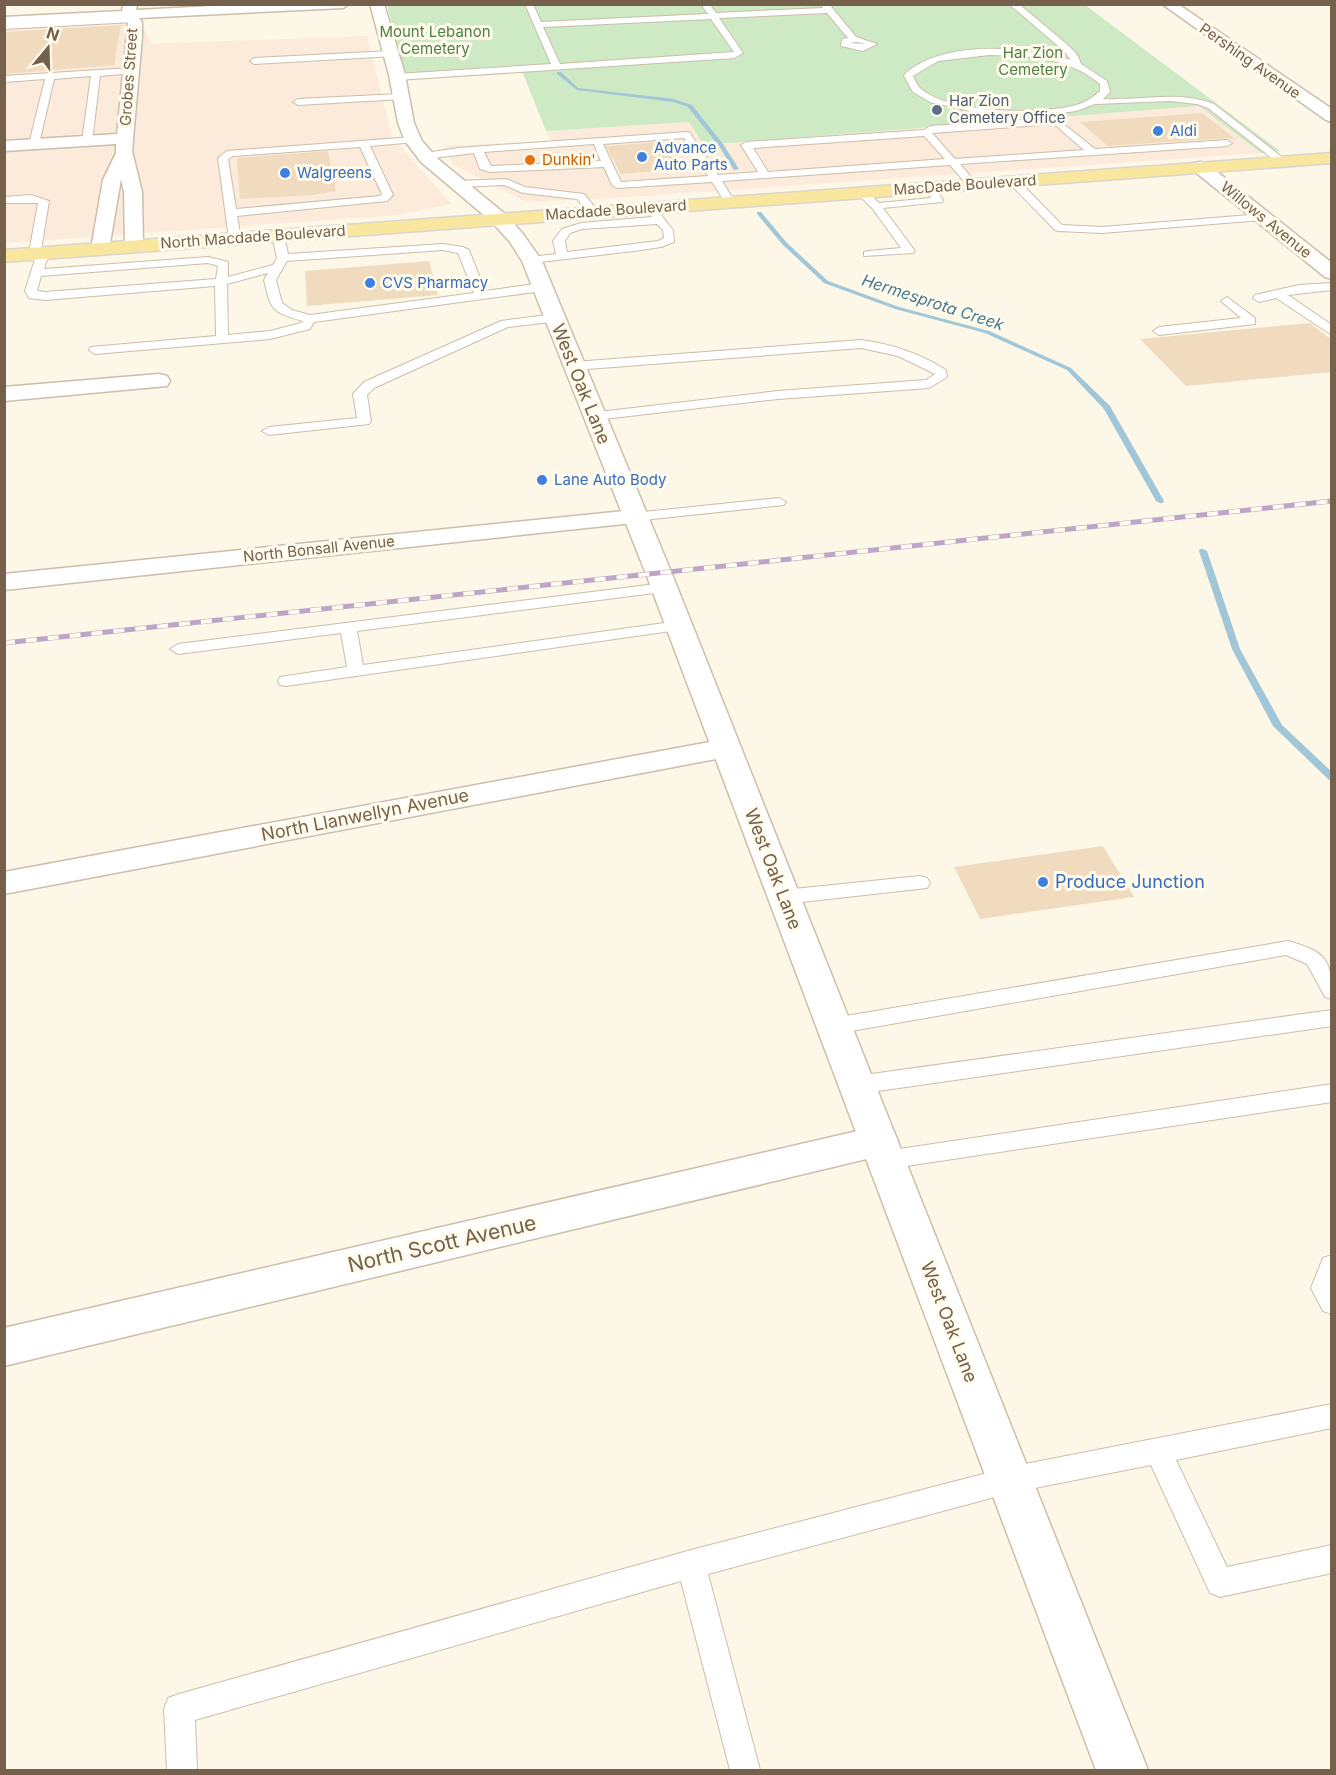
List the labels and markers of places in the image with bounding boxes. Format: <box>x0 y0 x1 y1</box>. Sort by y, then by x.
place label: Har Zion Cemetery Office <box>949 91 1066 127</box>
marker: Har Zion Cemetery Office <box>930 103 944 117</box>
place label: Aldi <box>1170 121 1197 140</box>
marker: Aldi <box>1151 124 1165 138</box>
place label: Advance Auto Parts <box>654 138 728 174</box>
place label: Dunkin' <box>542 150 596 169</box>
marker: Advance Auto Parts <box>635 150 649 164</box>
marker: Dunkin' <box>523 153 537 167</box>
place label: Walgreens <box>297 163 372 182</box>
marker: Walgreens <box>278 166 292 180</box>
place label: CVS Pharmacy <box>382 273 489 292</box>
marker: CVS Pharmacy <box>363 276 377 290</box>
place label: Lane Auto Body <box>554 470 667 489</box>
marker: Lane Auto Body <box>535 473 549 487</box>
place label: Produce Junction <box>1055 871 1205 892</box>
marker: Produce Junction <box>1036 875 1050 889</box>

